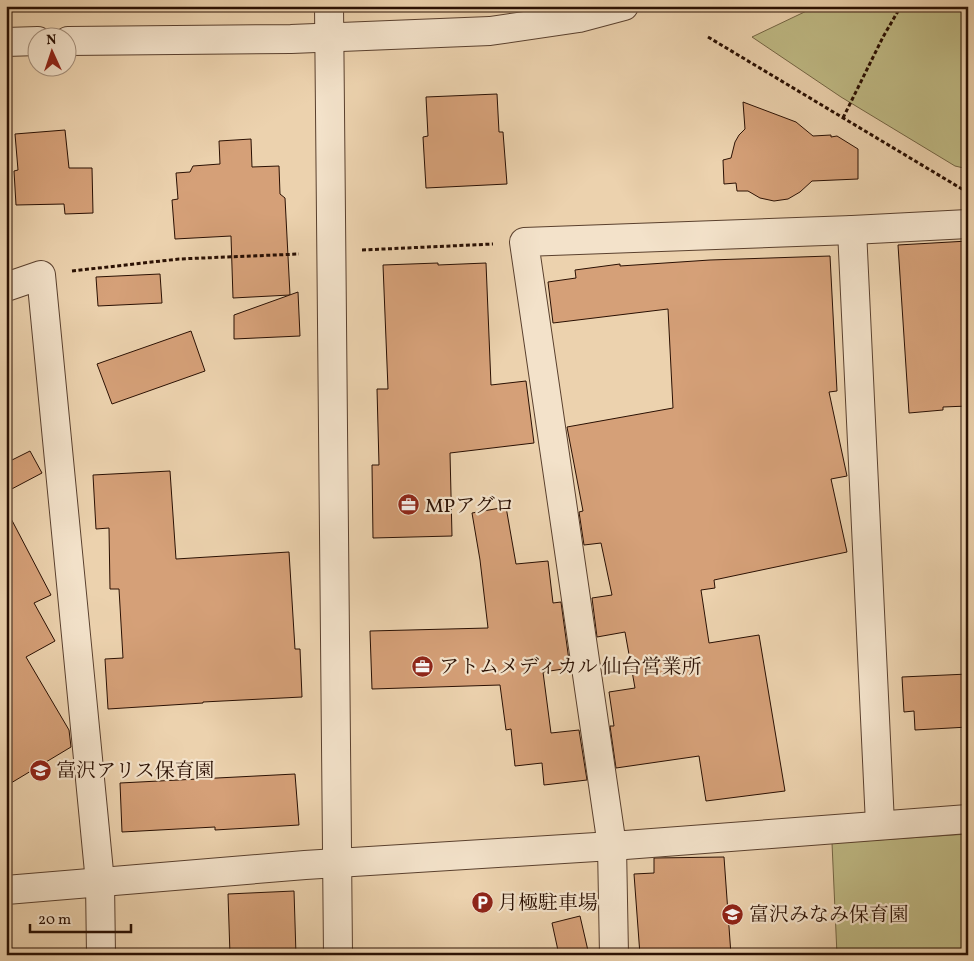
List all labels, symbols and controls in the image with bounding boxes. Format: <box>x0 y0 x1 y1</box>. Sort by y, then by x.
north arrow <box>28 28 78 78</box>
text: N <box>46 31 57 50</box>
office icon: MPアグロ <box>397 493 421 517</box>
place label: MPアグロ <box>425 493 515 521</box>
office icon: アトムメディカル 仙台営業所 <box>411 654 435 678</box>
place label: アトムメディカル 仙台営業所 <box>439 654 701 682</box>
school or university icon: 富沢アリス保育園 <box>28 758 52 782</box>
place label: 富沢アリス保育園 <box>56 758 215 786</box>
parking icon: 月極駐車場 <box>470 890 494 914</box>
place label: 月極駐車場 <box>498 890 598 918</box>
scale bar <box>30 901 131 933</box>
school or university icon: 富沢みなみ保育園 <box>721 902 745 926</box>
place label: 富沢みなみ保育園 <box>749 902 909 930</box>
text: 20 m <box>38 910 71 931</box>

